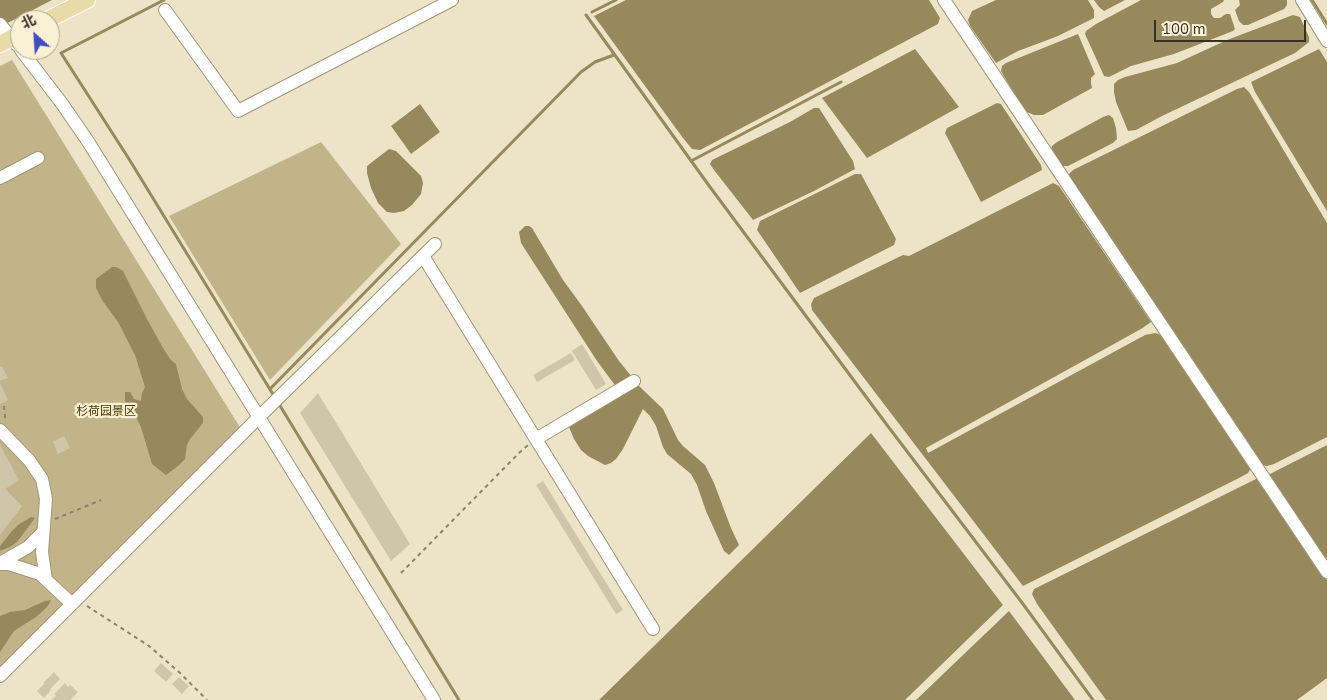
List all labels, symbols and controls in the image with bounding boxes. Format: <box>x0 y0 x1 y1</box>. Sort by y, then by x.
north arrow <box>10 10 60 60</box>
text: 北 <box>18 10 39 34</box>
scale bar <box>1157 10 1310 42</box>
text: 100 m <box>1162 19 1206 39</box>
park label: 杉荷园景区 <box>76 405 136 419</box>

